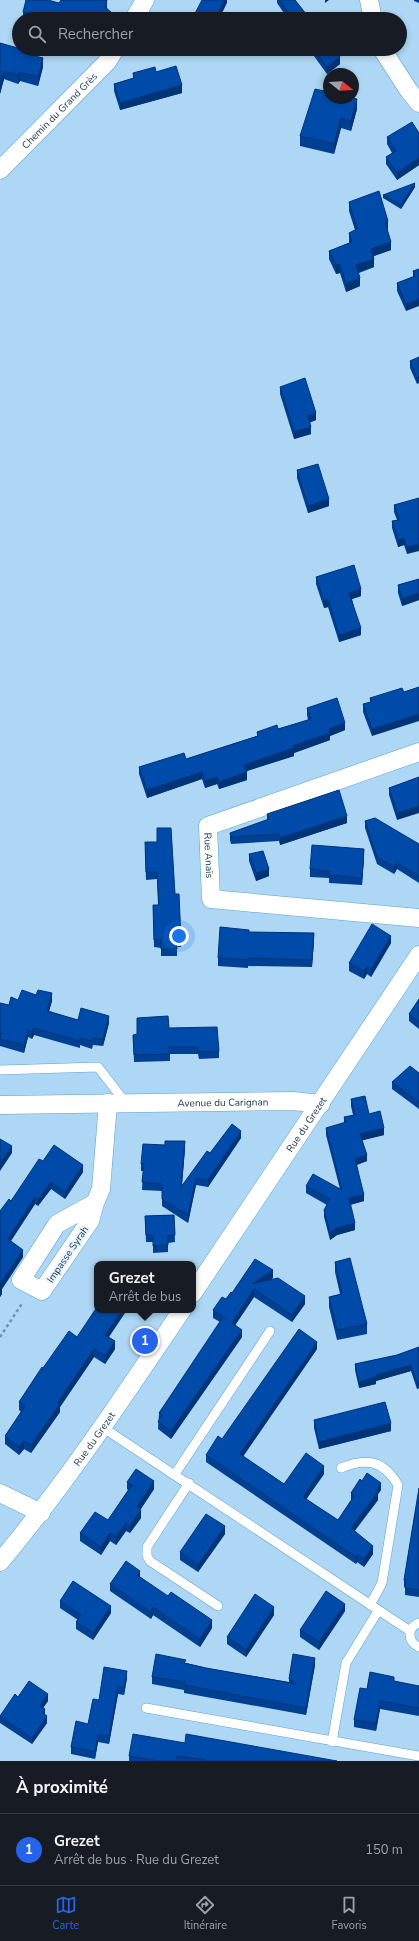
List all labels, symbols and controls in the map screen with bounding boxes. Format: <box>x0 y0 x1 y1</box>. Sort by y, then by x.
search box <box>12 12 407 56</box>
icon: search <box>26 23 48 45</box>
text: Rechercher <box>58 24 133 44</box>
north arrow <box>323 68 359 104</box>
street label: Chemin du Grand Grès <box>19 70 101 152</box>
street label: Rue Anaïs <box>200 832 216 879</box>
your location <box>169 926 189 946</box>
street label: Rue du Grezet <box>283 1094 330 1155</box>
street label: Avenue du Carignan <box>177 1095 269 1111</box>
street label: Impasse Syrah <box>44 1223 92 1286</box>
popup <box>94 1261 196 1313</box>
text: Grezet <box>109 1268 154 1288</box>
text: Arrêt de bus <box>109 1288 181 1306</box>
pin: 1 <box>132 1326 158 1356</box>
street label: Rue du Grezet <box>71 1409 119 1469</box>
text: À proximité <box>16 1776 108 1799</box>
text: Grezet <box>54 1831 100 1851</box>
text: 1 <box>25 1841 33 1859</box>
text: 150 m <box>365 1841 403 1859</box>
text: Arrêt de bus · Rue du Grezet <box>54 1851 219 1869</box>
tab: Carte <box>52 1894 79 1933</box>
tab: Itinéraire <box>184 1894 227 1933</box>
tab: Favoris <box>332 1894 367 1933</box>

